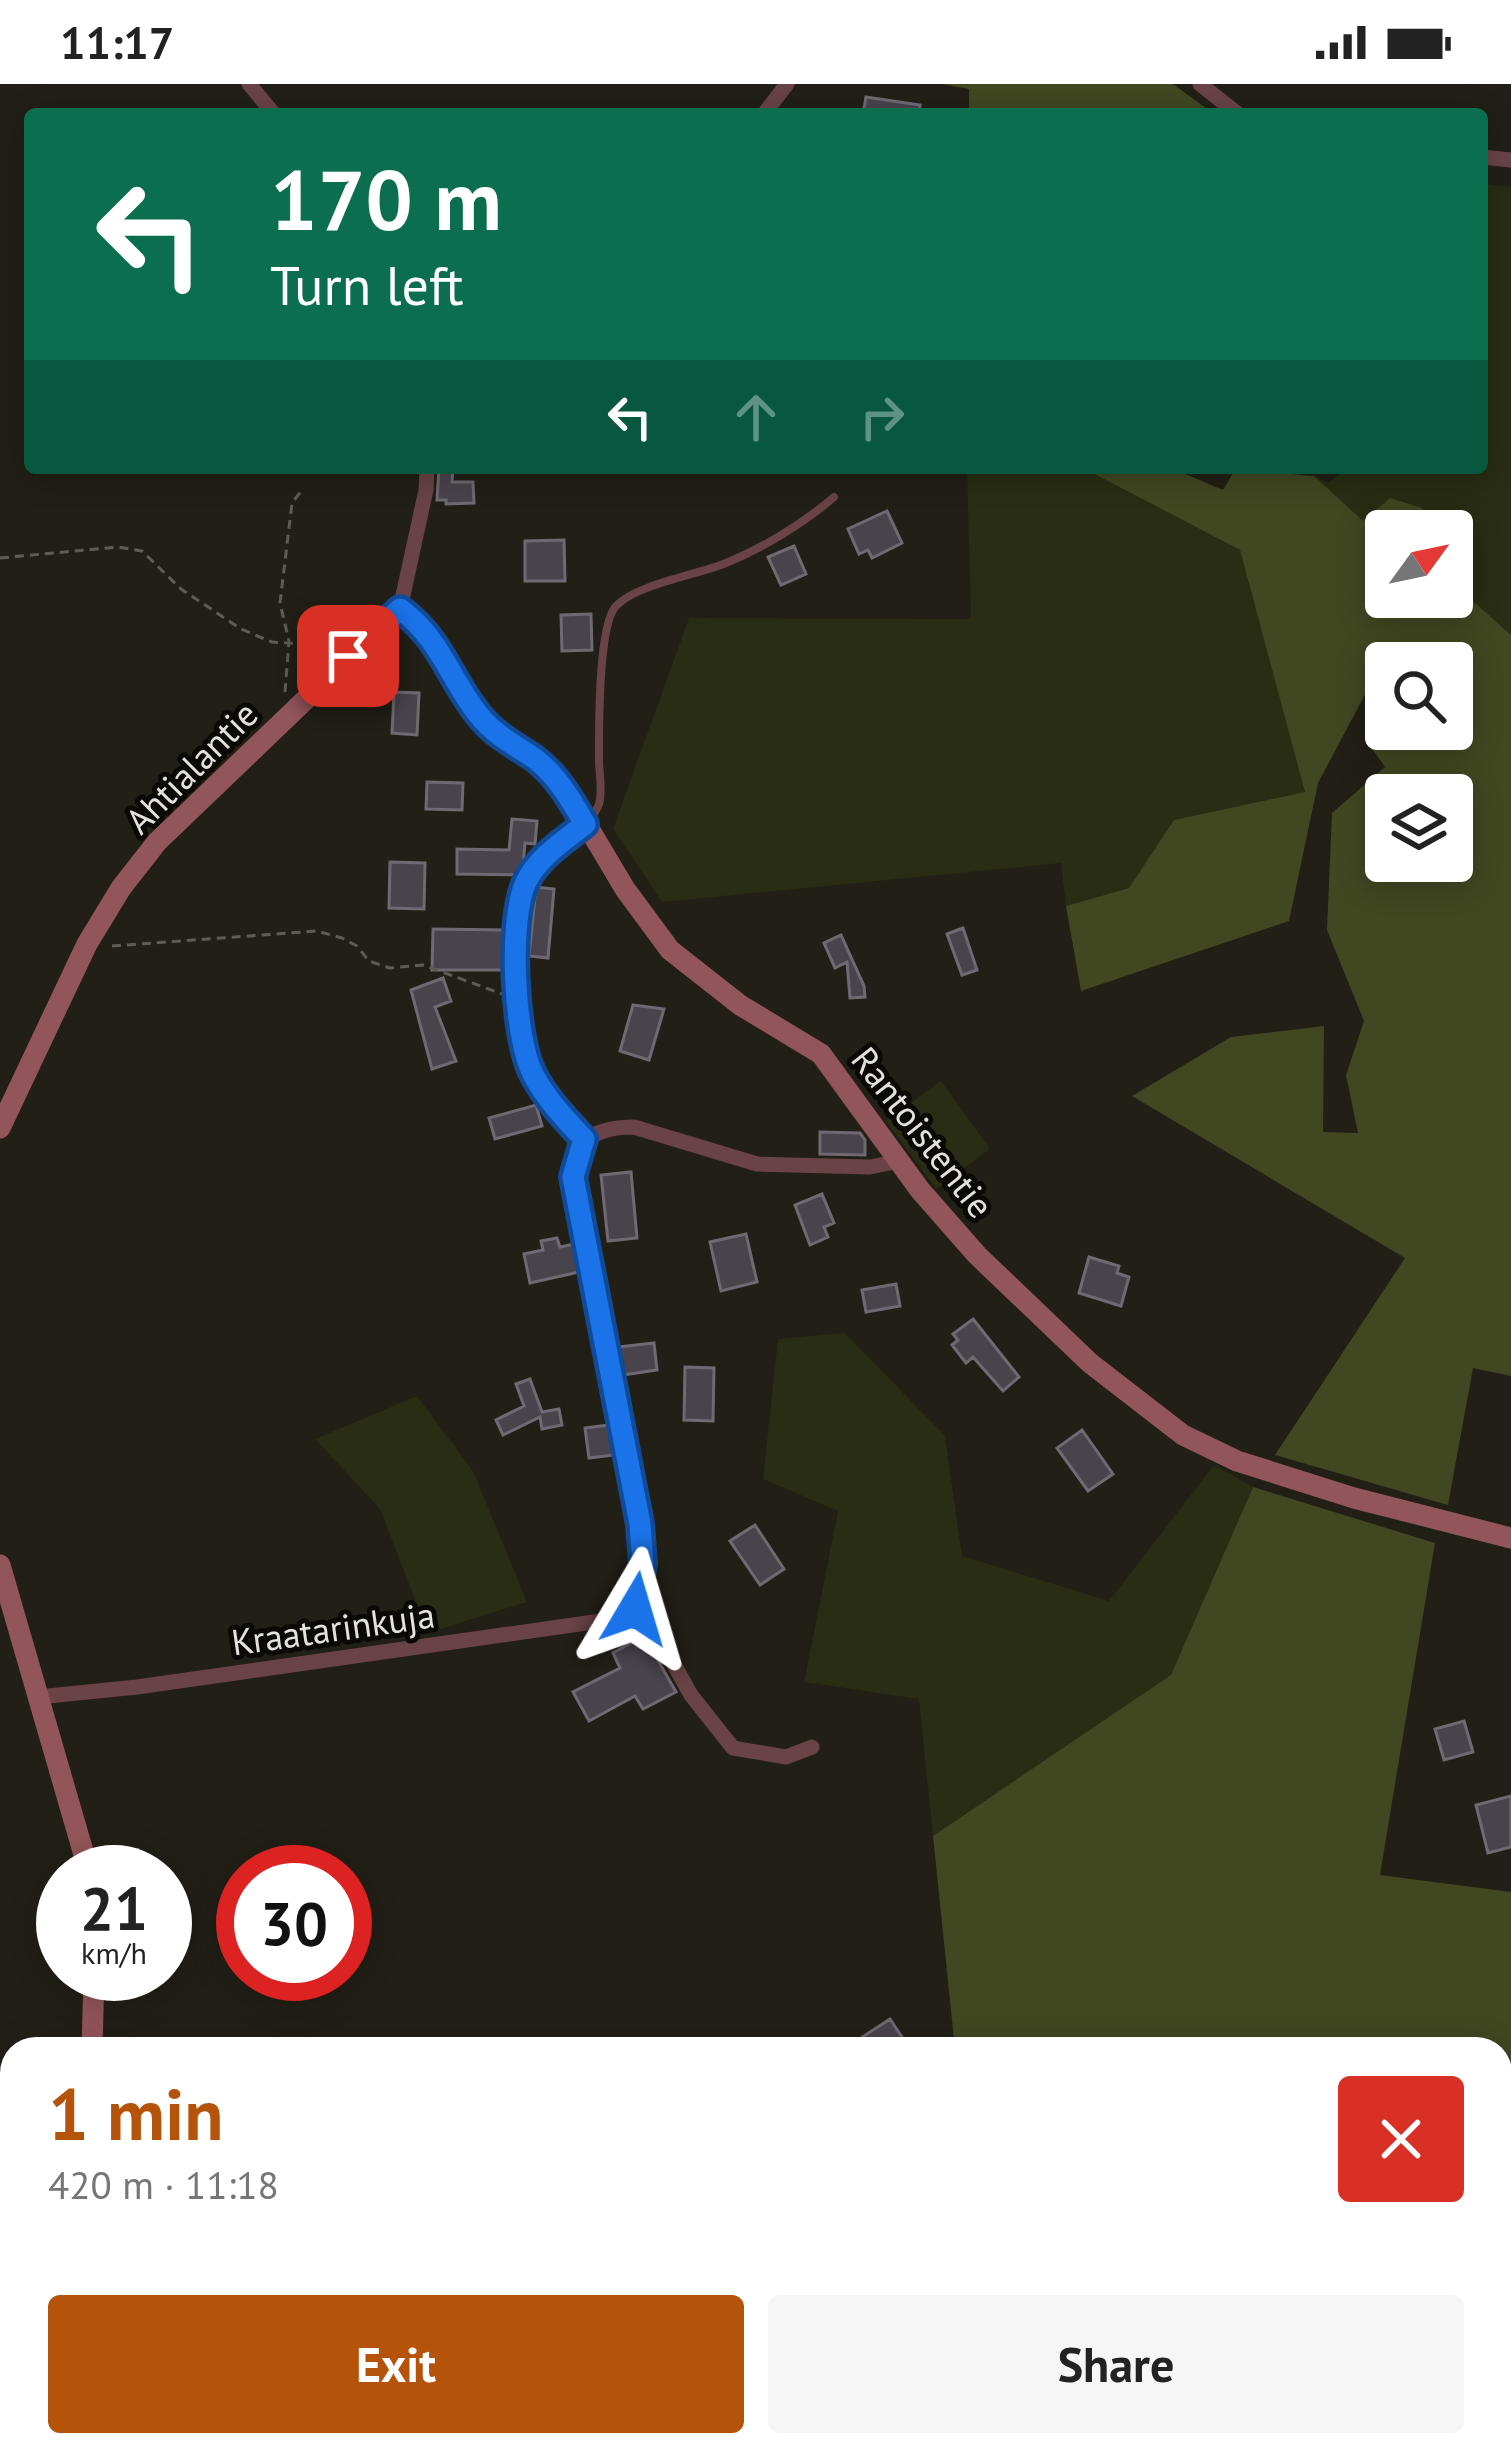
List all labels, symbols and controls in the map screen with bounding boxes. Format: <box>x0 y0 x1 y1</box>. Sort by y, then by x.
text: 11:17 <box>60 13 174 71</box>
text: 170 m <box>270 144 502 253</box>
icon: left <box>72 156 228 312</box>
text: Turn left <box>270 250 464 320</box>
icon: left <box>597 384 663 450</box>
icon: ahead <box>723 384 789 450</box>
icon: right <box>849 384 915 450</box>
north arrow <box>1365 510 1473 618</box>
map controls <box>1365 510 1473 882</box>
pin <box>297 605 399 707</box>
icon: arrive <box>315 623 381 689</box>
button: search <box>1365 642 1473 750</box>
street label: Ahtialantie <box>115 691 267 843</box>
button: layers <box>1365 774 1473 882</box>
street label: Rantoistentie <box>842 1037 1004 1227</box>
position arrow <box>572 1546 698 1672</box>
street label: Kraatarinkuja <box>228 1590 438 1666</box>
speed limit sign: 30 <box>216 1845 372 2001</box>
text: 21 <box>80 1869 148 1947</box>
text: km/h <box>81 1933 147 1972</box>
text: 1 min <box>48 2067 224 2160</box>
button: close <box>1338 2076 1464 2202</box>
text: 420 m · 11:18 <box>48 2159 279 2210</box>
button: Exit <box>48 2295 744 2433</box>
button: Share <box>768 2295 1464 2433</box>

